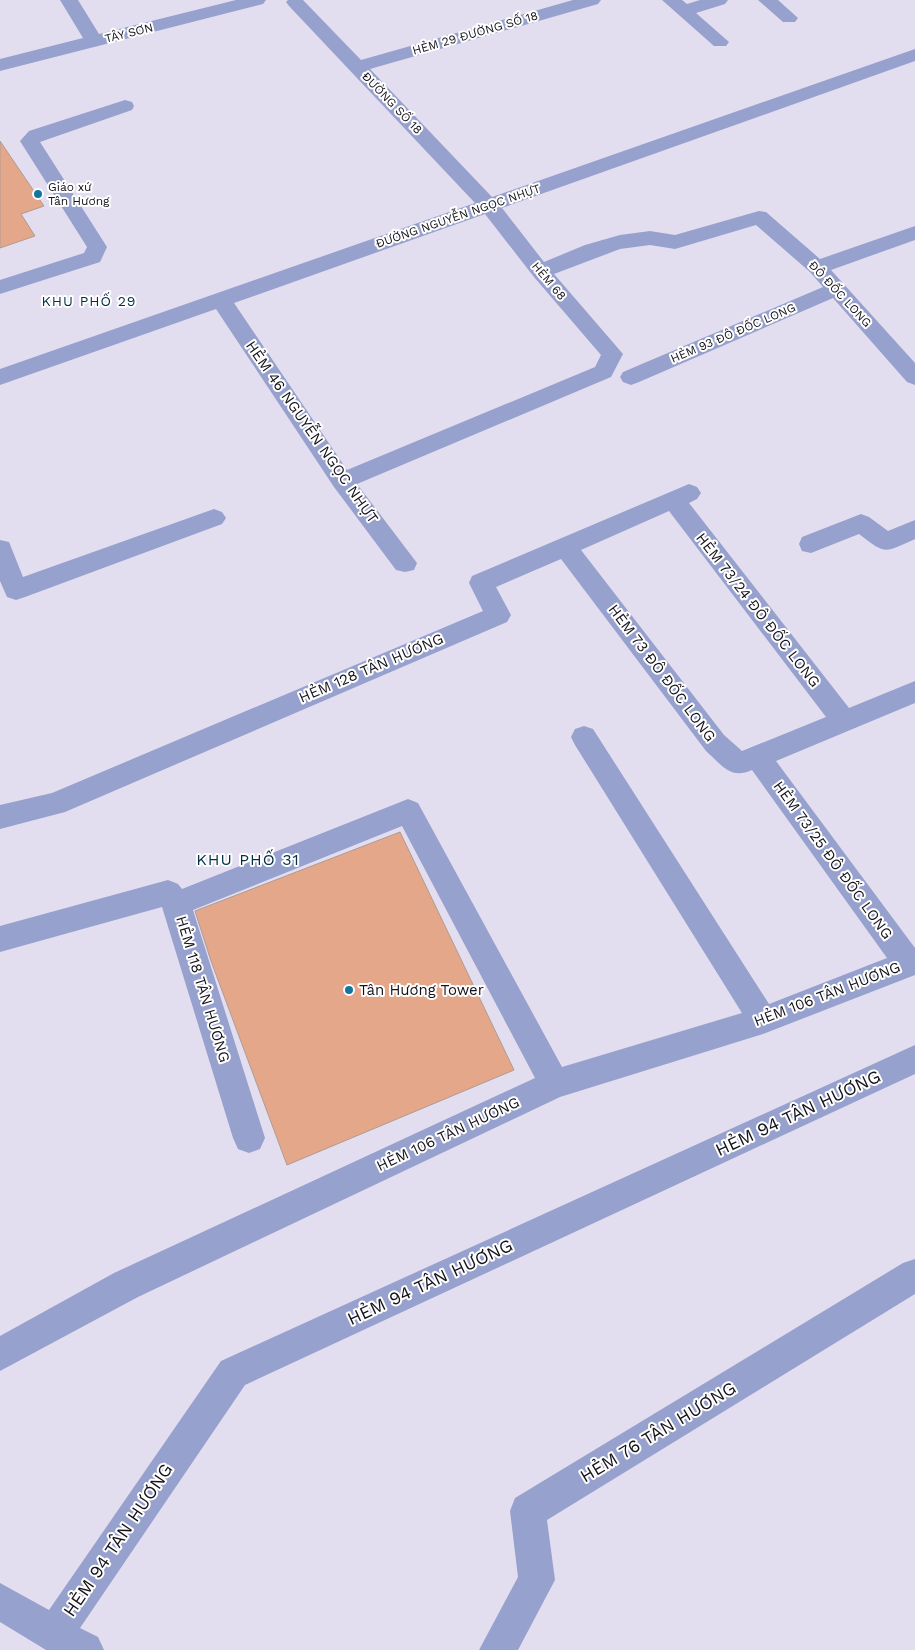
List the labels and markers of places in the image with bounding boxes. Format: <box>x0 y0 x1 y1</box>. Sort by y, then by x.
place label: Giáo xứ Tân Hương <box>48 180 110 208</box>
marker: Giáo xứ Tân Hương <box>32 188 44 200</box>
place label: Tân Hương Tower <box>359 981 484 999</box>
marker: Tân Hương Tower <box>343 984 355 996</box>

